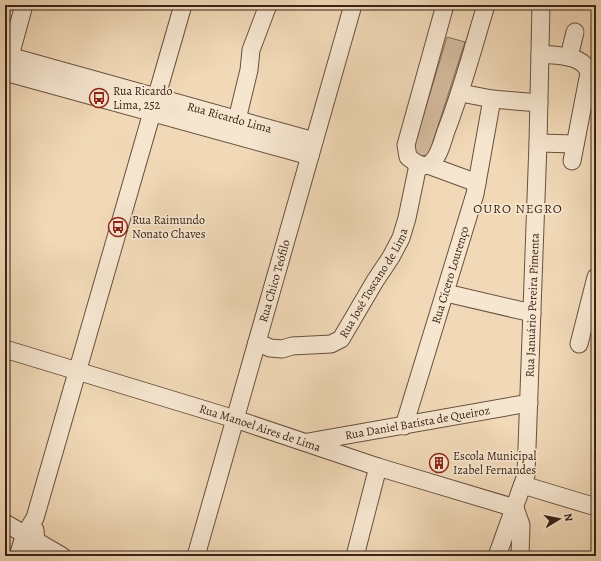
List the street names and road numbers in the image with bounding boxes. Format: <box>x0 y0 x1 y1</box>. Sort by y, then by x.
street label: Rua Ricardo Lima <box>185 98 274 137</box>
street label: Rua Cícero Lourenço <box>428 224 473 326</box>
street label: Rua José Toscano de Lima <box>335 226 412 341</box>
street label: Rua Januário Pereira Pimenta <box>522 232 543 378</box>
street label: Rua Chico Teófilo <box>255 238 294 324</box>
street label: Rua Manoel Aires de Lima <box>197 401 323 455</box>
street label: Rua Daniel Batista de Queiroz <box>344 402 491 443</box>

